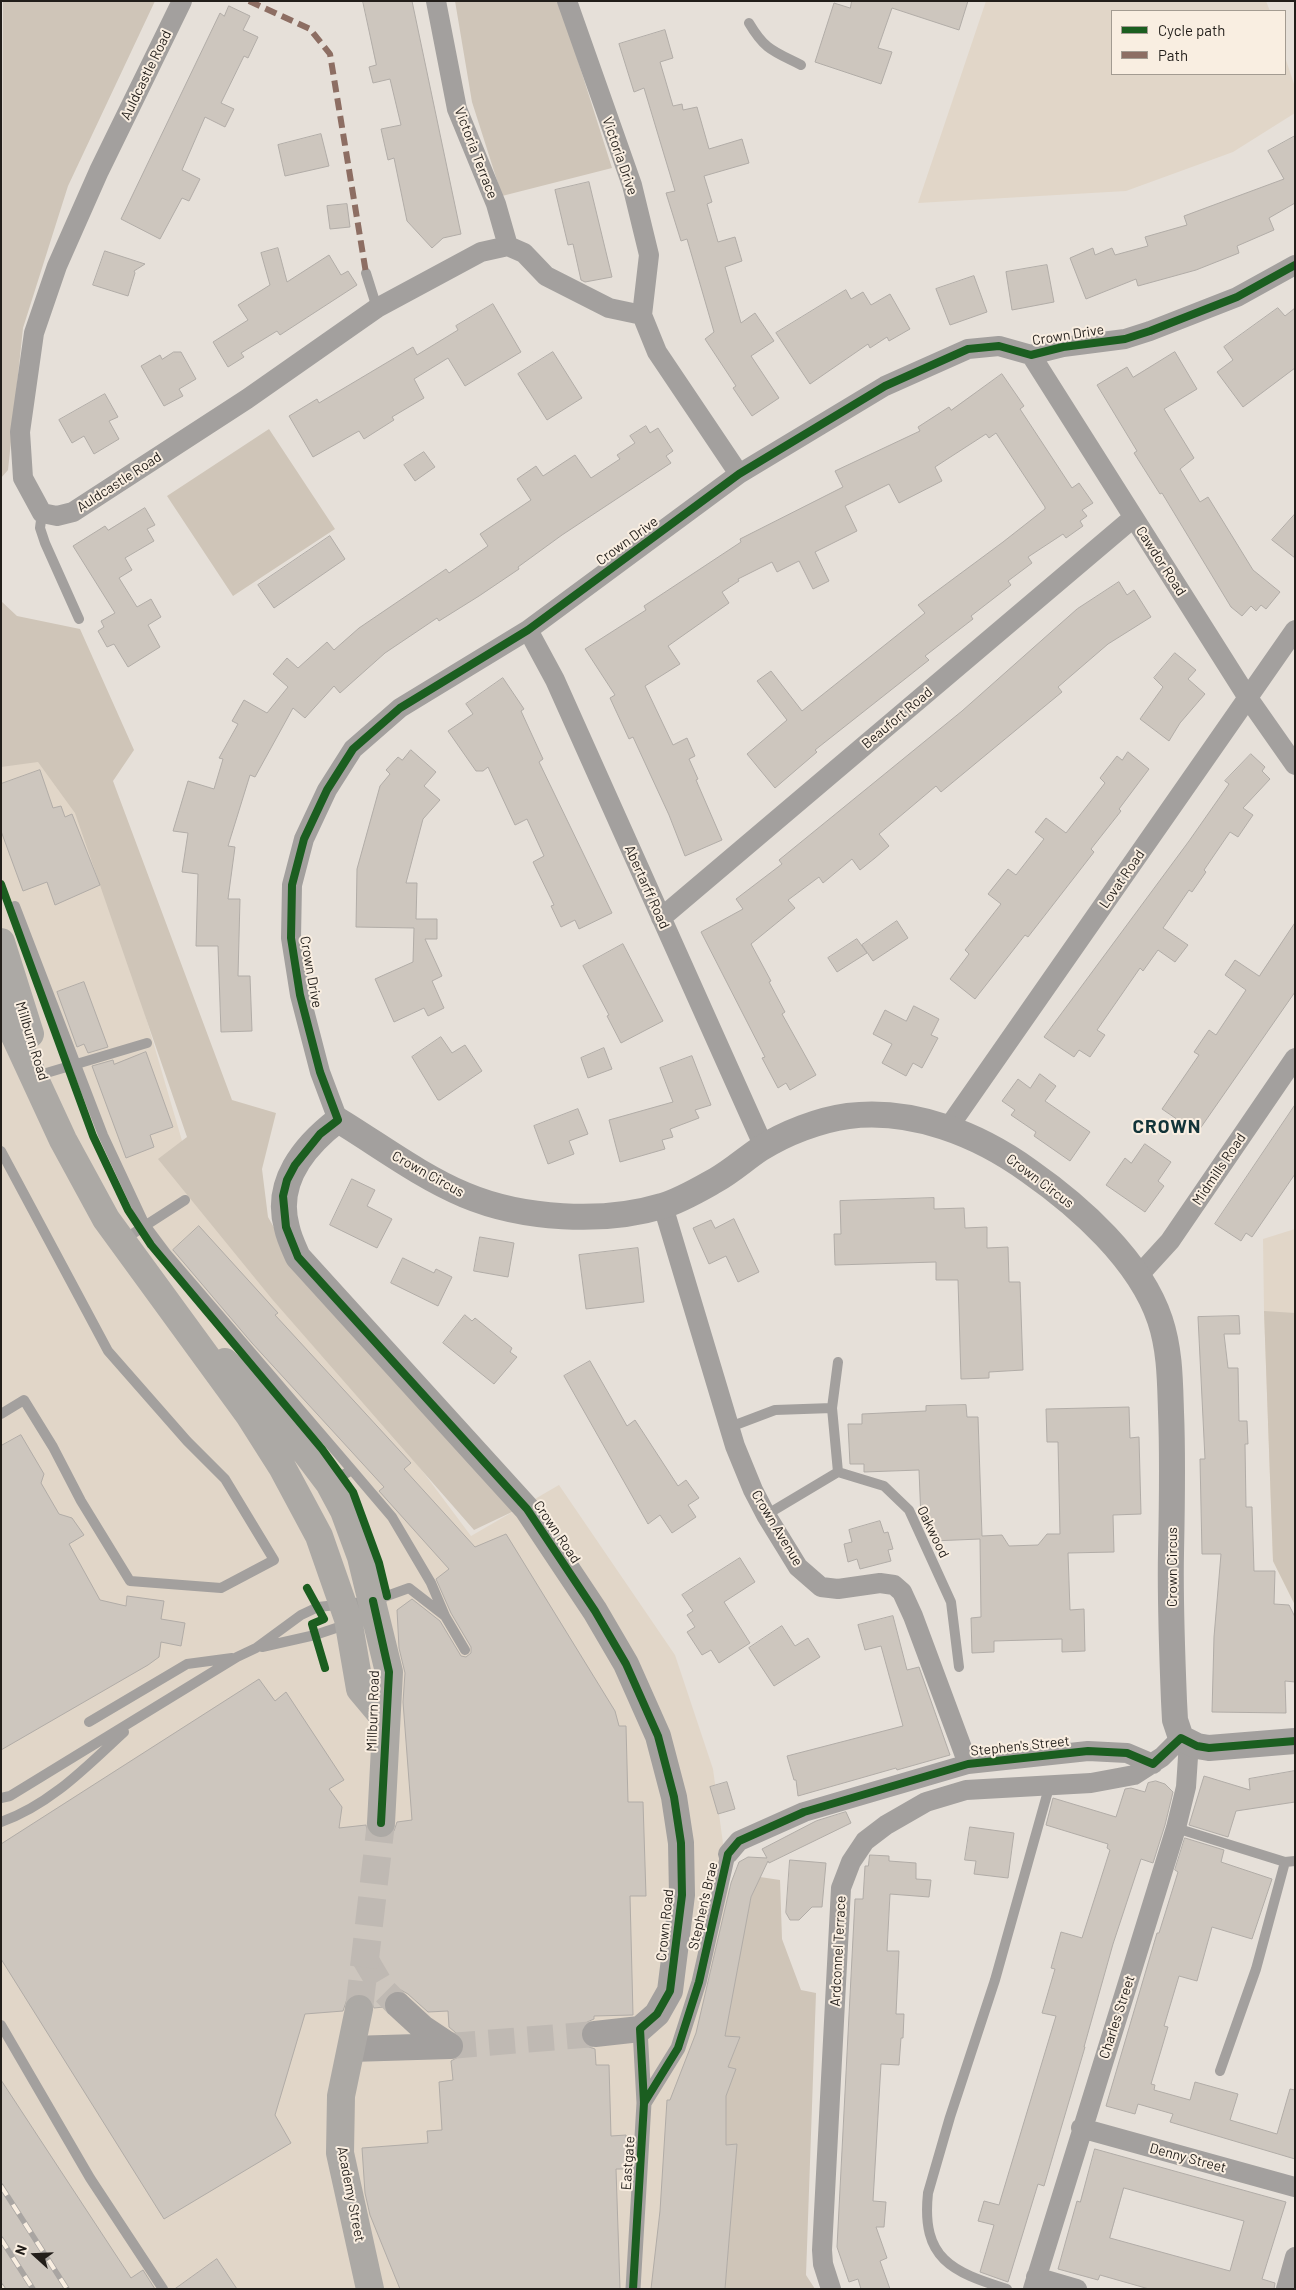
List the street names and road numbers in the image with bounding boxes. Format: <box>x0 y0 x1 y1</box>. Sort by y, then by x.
street label: Auldcastle Road <box>117 27 175 123</box>
street label: Victoria Terrace <box>451 105 501 201</box>
street label: Victoria Drive <box>599 115 641 197</box>
street label: Crown Drive <box>1031 321 1105 349</box>
street label: Auldcastle Road <box>74 448 164 516</box>
street label: Crown Drive <box>593 513 661 569</box>
street label: Cawdor Road <box>1132 523 1190 599</box>
street label: Beaufort Road <box>858 684 936 752</box>
street label: Abertarff Road <box>621 842 673 932</box>
street label: Lovat Road <box>1096 846 1148 912</box>
street label: Crown Drive <box>296 935 326 1009</box>
street label: Millburn Road <box>12 1000 52 1082</box>
street label: Midmills Road <box>1189 1130 1249 1208</box>
street label: Crown Circus <box>389 1147 467 1201</box>
street label: Crown Circus <box>1003 1150 1077 1212</box>
street label: Crown Avenue <box>748 1487 806 1569</box>
street label: Crown Road <box>530 1497 584 1567</box>
street label: Oakwood <box>913 1503 953 1561</box>
street label: Crown Circus <box>1164 1527 1180 1607</box>
street label: Millburn Road <box>363 1670 383 1752</box>
street label: Stephen's Street <box>970 1732 1070 1760</box>
street label: Stephen's Brae <box>685 1860 721 1952</box>
street label: Crown Road <box>653 1888 677 1962</box>
street label: Ardconnel Terrace <box>827 1895 849 2007</box>
street label: Charles Street <box>1096 1973 1138 2061</box>
street label: Eastgate <box>618 2135 638 2191</box>
street label: Denny Street <box>1148 2140 1228 2176</box>
street label: Academy Street <box>334 2145 368 2243</box>

